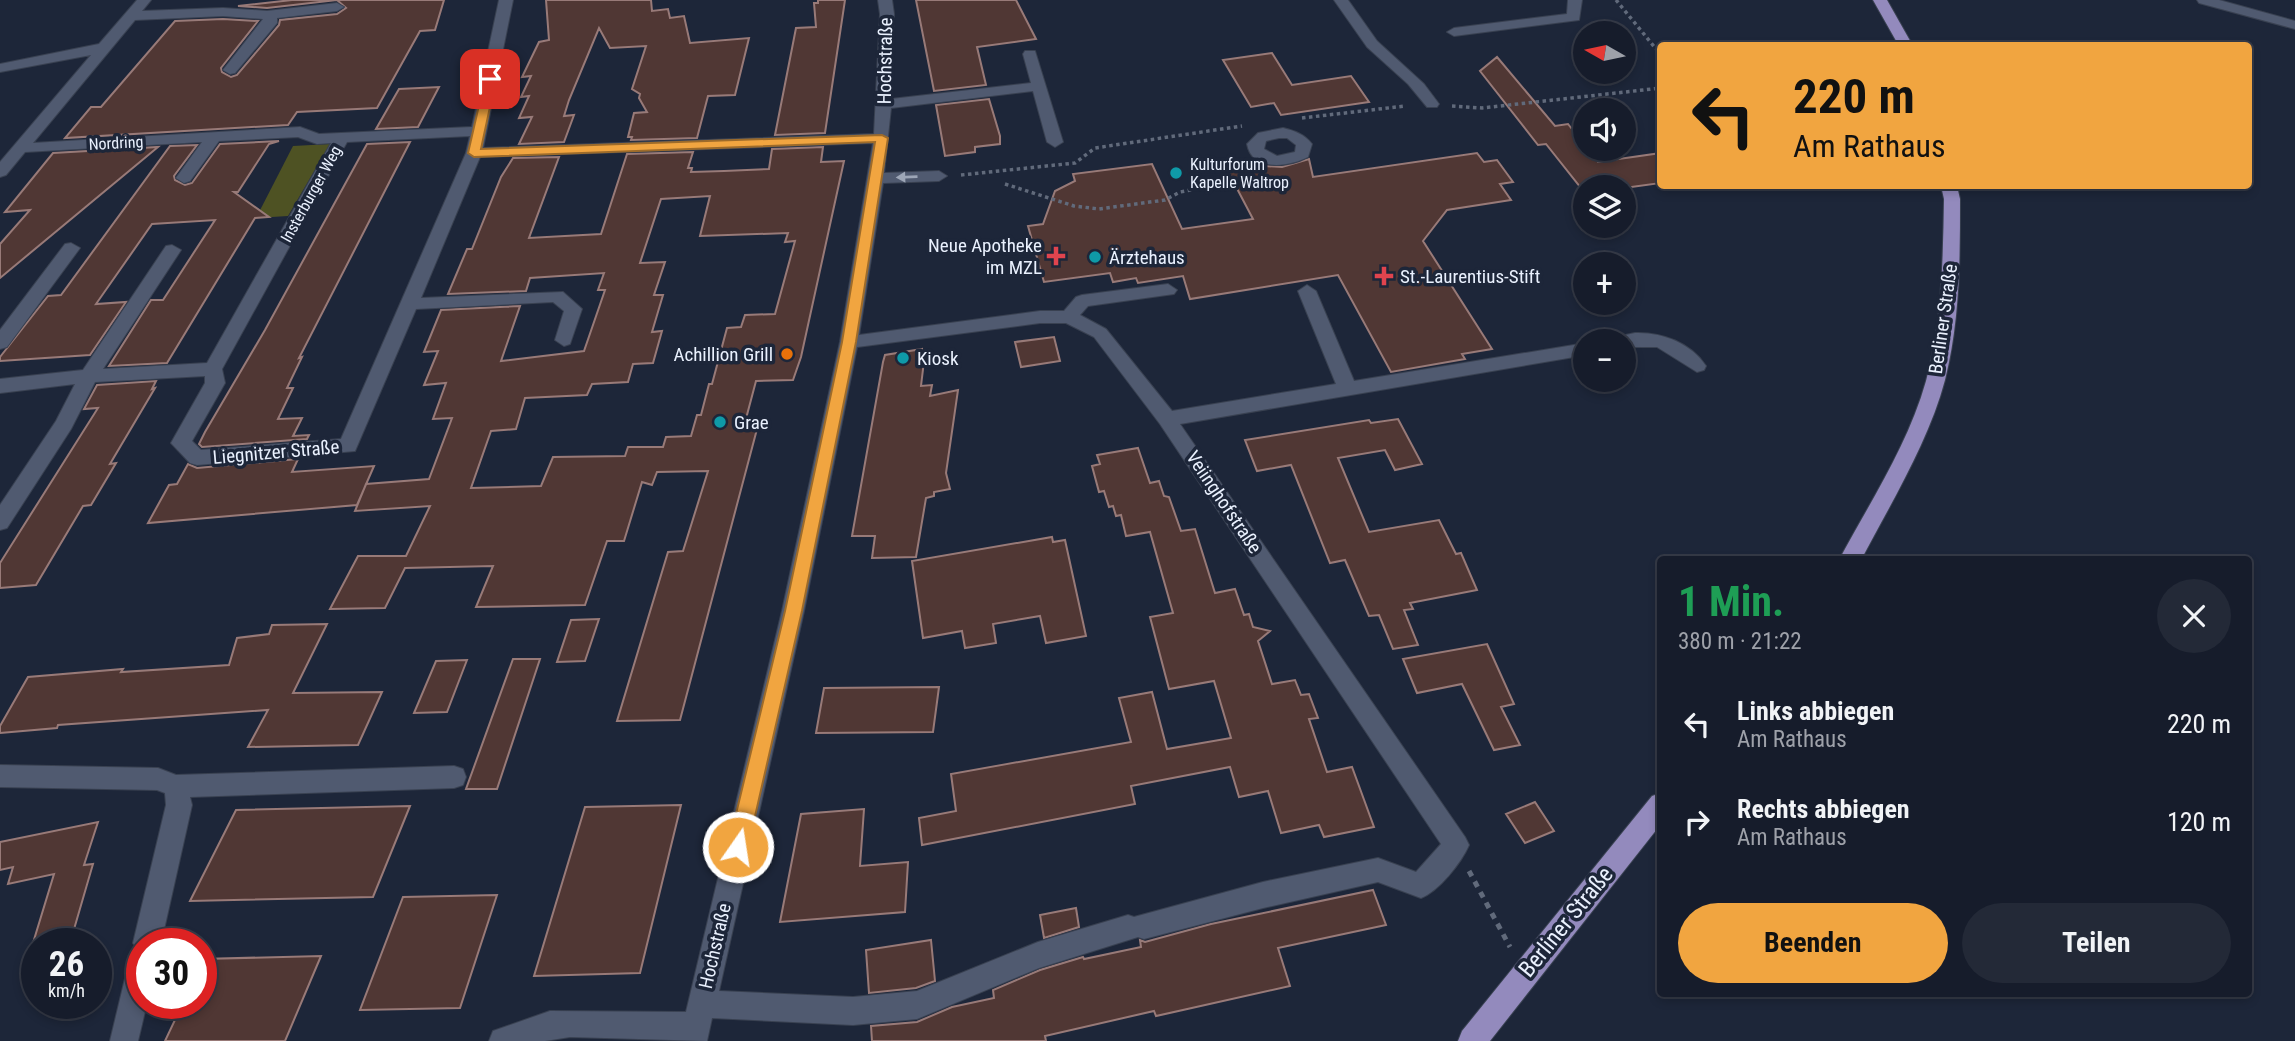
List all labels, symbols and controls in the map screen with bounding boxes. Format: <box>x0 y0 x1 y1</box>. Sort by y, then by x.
street label: Hochstraße <box>873 17 897 105</box>
north arrow <box>1573 21 1636 84</box>
map controls <box>1573 21 1636 392</box>
pin <box>460 49 520 109</box>
icon: arrive <box>471 60 509 98</box>
text: 220 m <box>1793 68 1915 125</box>
icon: left <box>1678 70 1769 161</box>
button: sound <box>1573 98 1636 161</box>
text: Am Rathaus <box>1793 127 1946 165</box>
street label: Nordring <box>88 132 144 154</box>
street label: Insterburger Weg <box>277 142 345 246</box>
place label: Kulturforum Kapelle Waltrop <box>1190 155 1289 192</box>
marker: Kulturforum Kapelle Waltrop <box>1168 165 1184 181</box>
one-way arrow <box>896 171 918 183</box>
button: layers <box>1573 175 1636 238</box>
place label: Neue Apotheke im MZL <box>928 234 1042 279</box>
place label: Ärztehaus <box>1109 246 1185 269</box>
marker: Neue Apotheke im MZL <box>1048 248 1064 264</box>
marker: Ärztehaus <box>1087 249 1103 265</box>
button: + <box>1573 252 1636 315</box>
street label: Berliner Straße <box>1924 262 1962 375</box>
place label: St.-Laurentius-Stift <box>1400 265 1540 288</box>
marker: St.-Laurentius-Stift <box>1374 266 1394 286</box>
button: − <box>1573 329 1636 392</box>
place label: Achillion Grill <box>673 343 773 366</box>
marker: Achillion Grill <box>779 346 795 362</box>
place label: Kiosk <box>917 347 959 370</box>
marker: Kiosk <box>895 350 911 366</box>
place label: Grae <box>734 411 769 434</box>
marker: Grae <box>712 414 728 430</box>
street label: Liegnitzer Straße <box>212 435 340 469</box>
street label: Veiinghofstraße <box>1181 446 1267 558</box>
text: 1 Min. <box>1678 577 1784 626</box>
button: close <box>2157 579 2231 653</box>
text: 380 m · 21:22 <box>1678 628 1802 655</box>
text: Links abbiegen <box>1737 696 1894 726</box>
icon: left <box>1678 705 1716 743</box>
text: 220 m <box>2167 709 2231 739</box>
text: Am Rathaus <box>1737 726 1847 753</box>
text: Rechts abbiegen <box>1737 794 1910 824</box>
icon: right <box>1678 803 1716 841</box>
text: 120 m <box>2167 807 2231 837</box>
position arrow <box>701 810 775 884</box>
text: Am Rathaus <box>1737 824 1847 851</box>
street label: Berliner Straße <box>1513 861 1619 983</box>
street label: Hochstraße <box>694 901 736 991</box>
button: Beenden <box>1678 903 1948 983</box>
button: Teilen <box>1962 903 2231 983</box>
speed limit sign: 30 <box>126 928 217 1019</box>
text: 26 <box>49 944 84 985</box>
text: km/h <box>48 980 85 1001</box>

